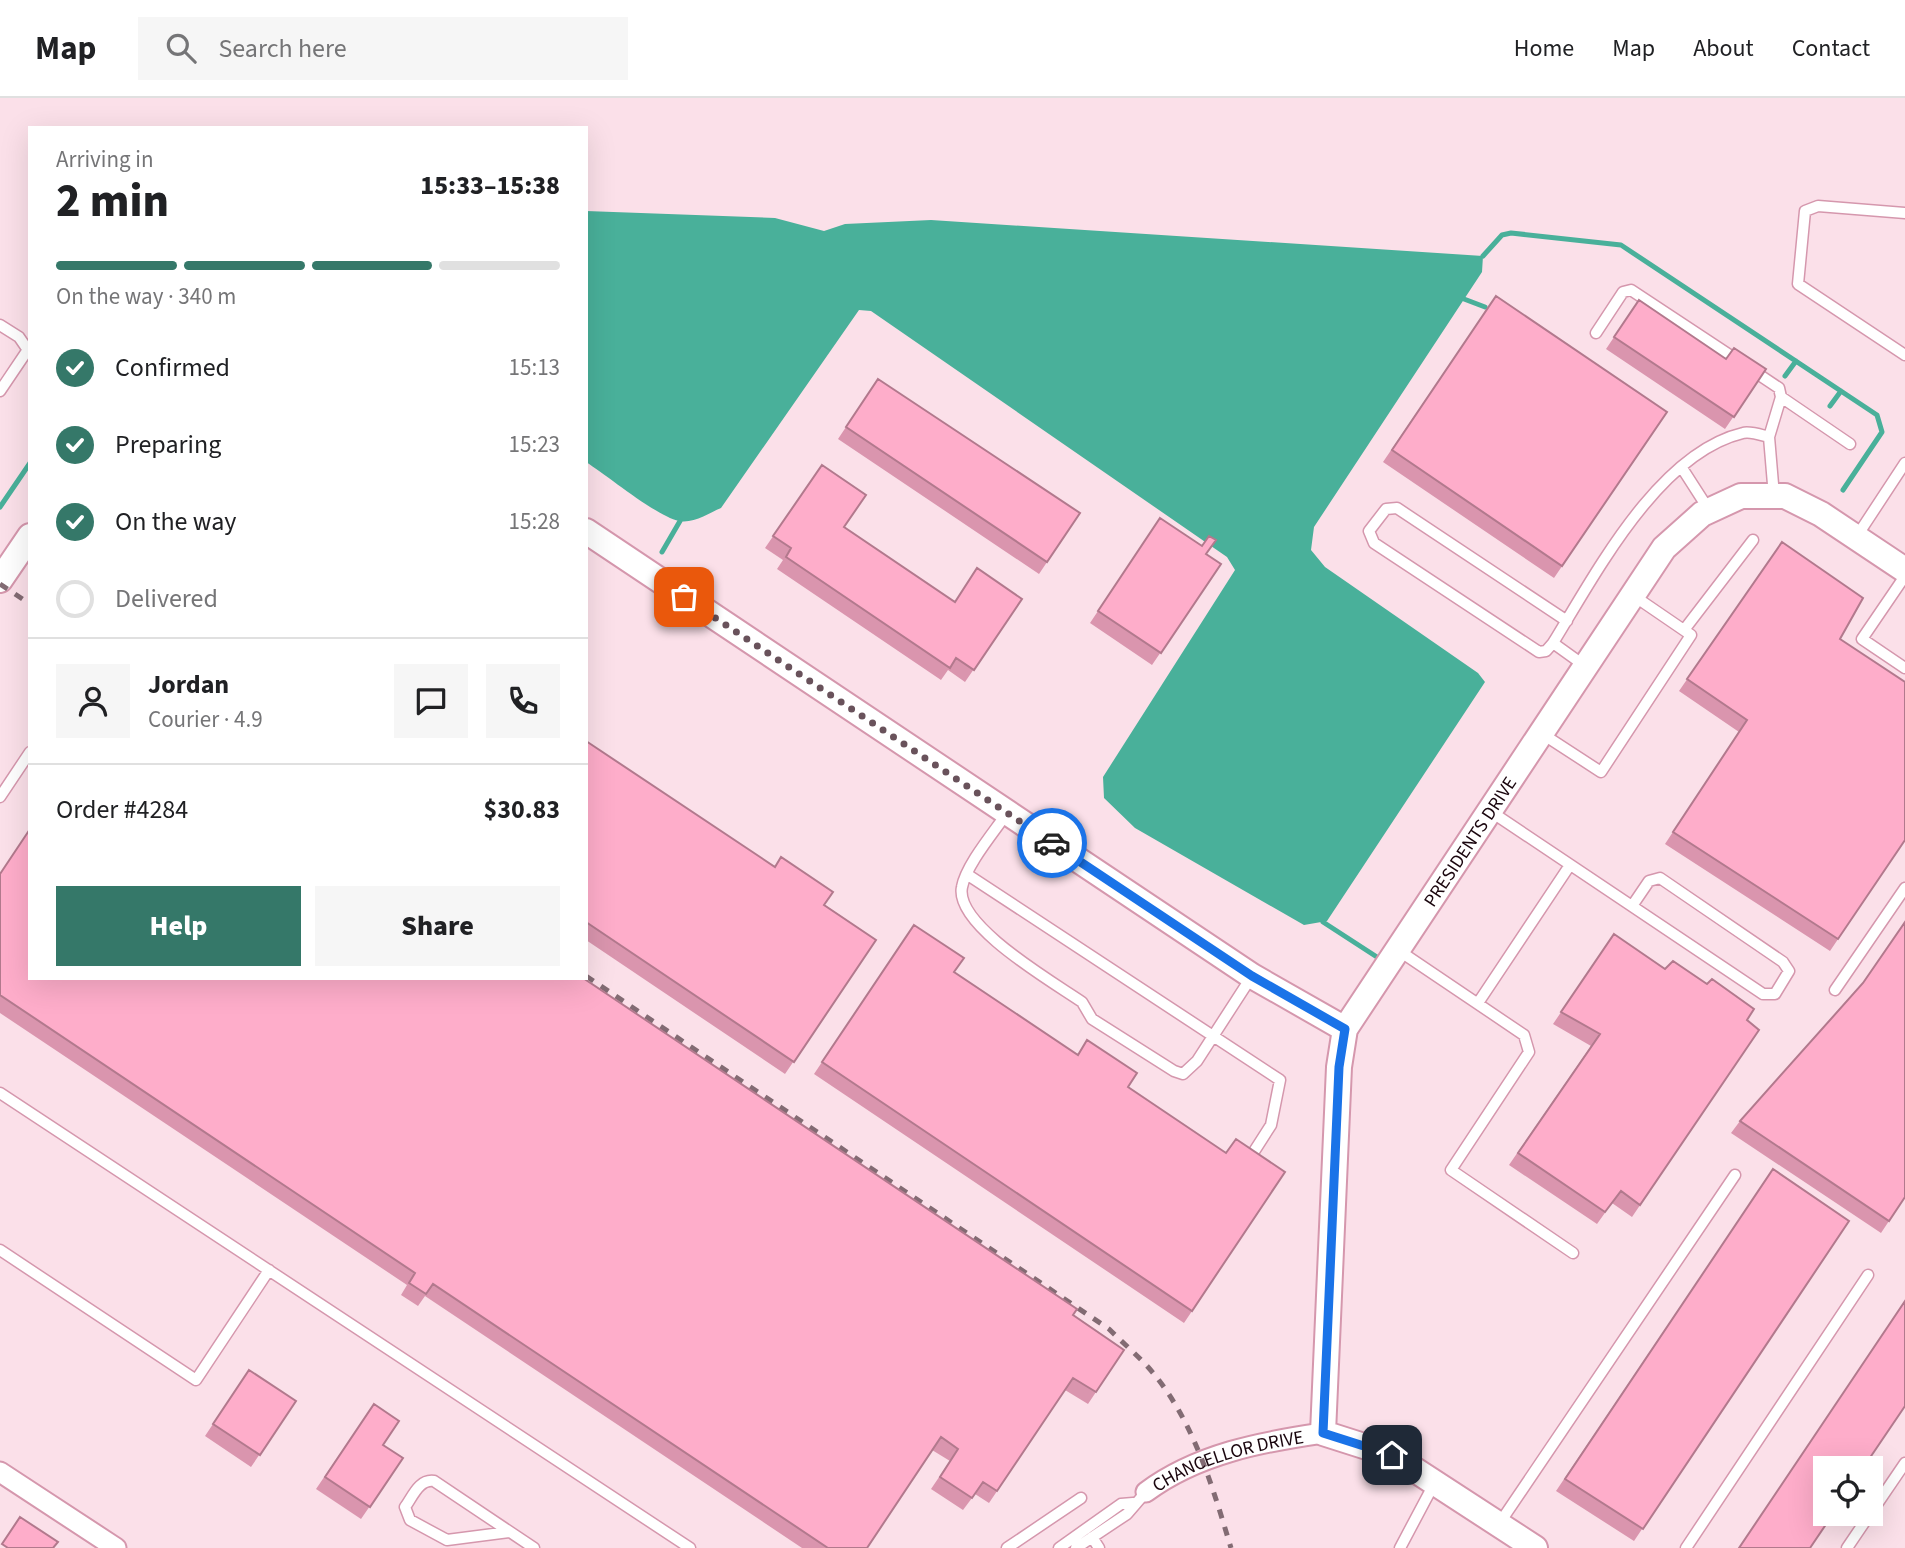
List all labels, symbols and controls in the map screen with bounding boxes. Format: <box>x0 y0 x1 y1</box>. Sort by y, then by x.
search box <box>138 17 628 80</box>
text: Map <box>35 25 96 72</box>
icon: search <box>162 29 200 67</box>
text: Search here <box>218 30 347 67</box>
text: Home <box>1514 31 1574 66</box>
text: Map <box>1612 31 1655 66</box>
text: About <box>1693 31 1754 66</box>
text: Contact <box>1792 31 1870 66</box>
text: Arriving in <box>56 143 154 176</box>
text: 15:33–15:38 <box>420 167 560 204</box>
text: 2 min <box>56 169 169 234</box>
text: On the way · 340 m <box>56 280 236 313</box>
icon: check <box>56 349 94 387</box>
text: Confirmed <box>115 349 230 386</box>
text: 15:13 <box>509 351 560 384</box>
icon: check <box>56 426 94 464</box>
text: Preparing <box>115 426 221 463</box>
text: 15:23 <box>509 428 560 461</box>
icon: check <box>56 503 94 541</box>
text: On the way <box>115 503 236 540</box>
text: 15:28 <box>509 505 560 538</box>
pin <box>654 567 714 627</box>
icon: bag <box>665 578 703 616</box>
text: Delivered <box>115 580 218 617</box>
button: person <box>56 664 130 738</box>
button: chat <box>394 664 468 738</box>
button: phone <box>486 664 560 738</box>
text: Jordan <box>148 666 229 703</box>
text: Courier · 4.9 <box>148 703 263 736</box>
street label: PRESIDENTS DRIVE <box>1418 772 1524 913</box>
text: Order #4284 <box>56 791 188 828</box>
text: $30.83 <box>484 791 560 828</box>
courier <box>1017 808 1087 878</box>
icon: car <box>1033 824 1071 862</box>
button: Help <box>56 886 301 966</box>
button: Share <box>315 886 560 966</box>
street label: CHANCELLOR DRIVE <box>1147 1424 1306 1499</box>
pin <box>1362 1425 1422 1485</box>
icon: home <box>1373 1436 1411 1474</box>
map controls <box>1813 1456 1883 1526</box>
button: locate <box>1813 1456 1883 1526</box>

